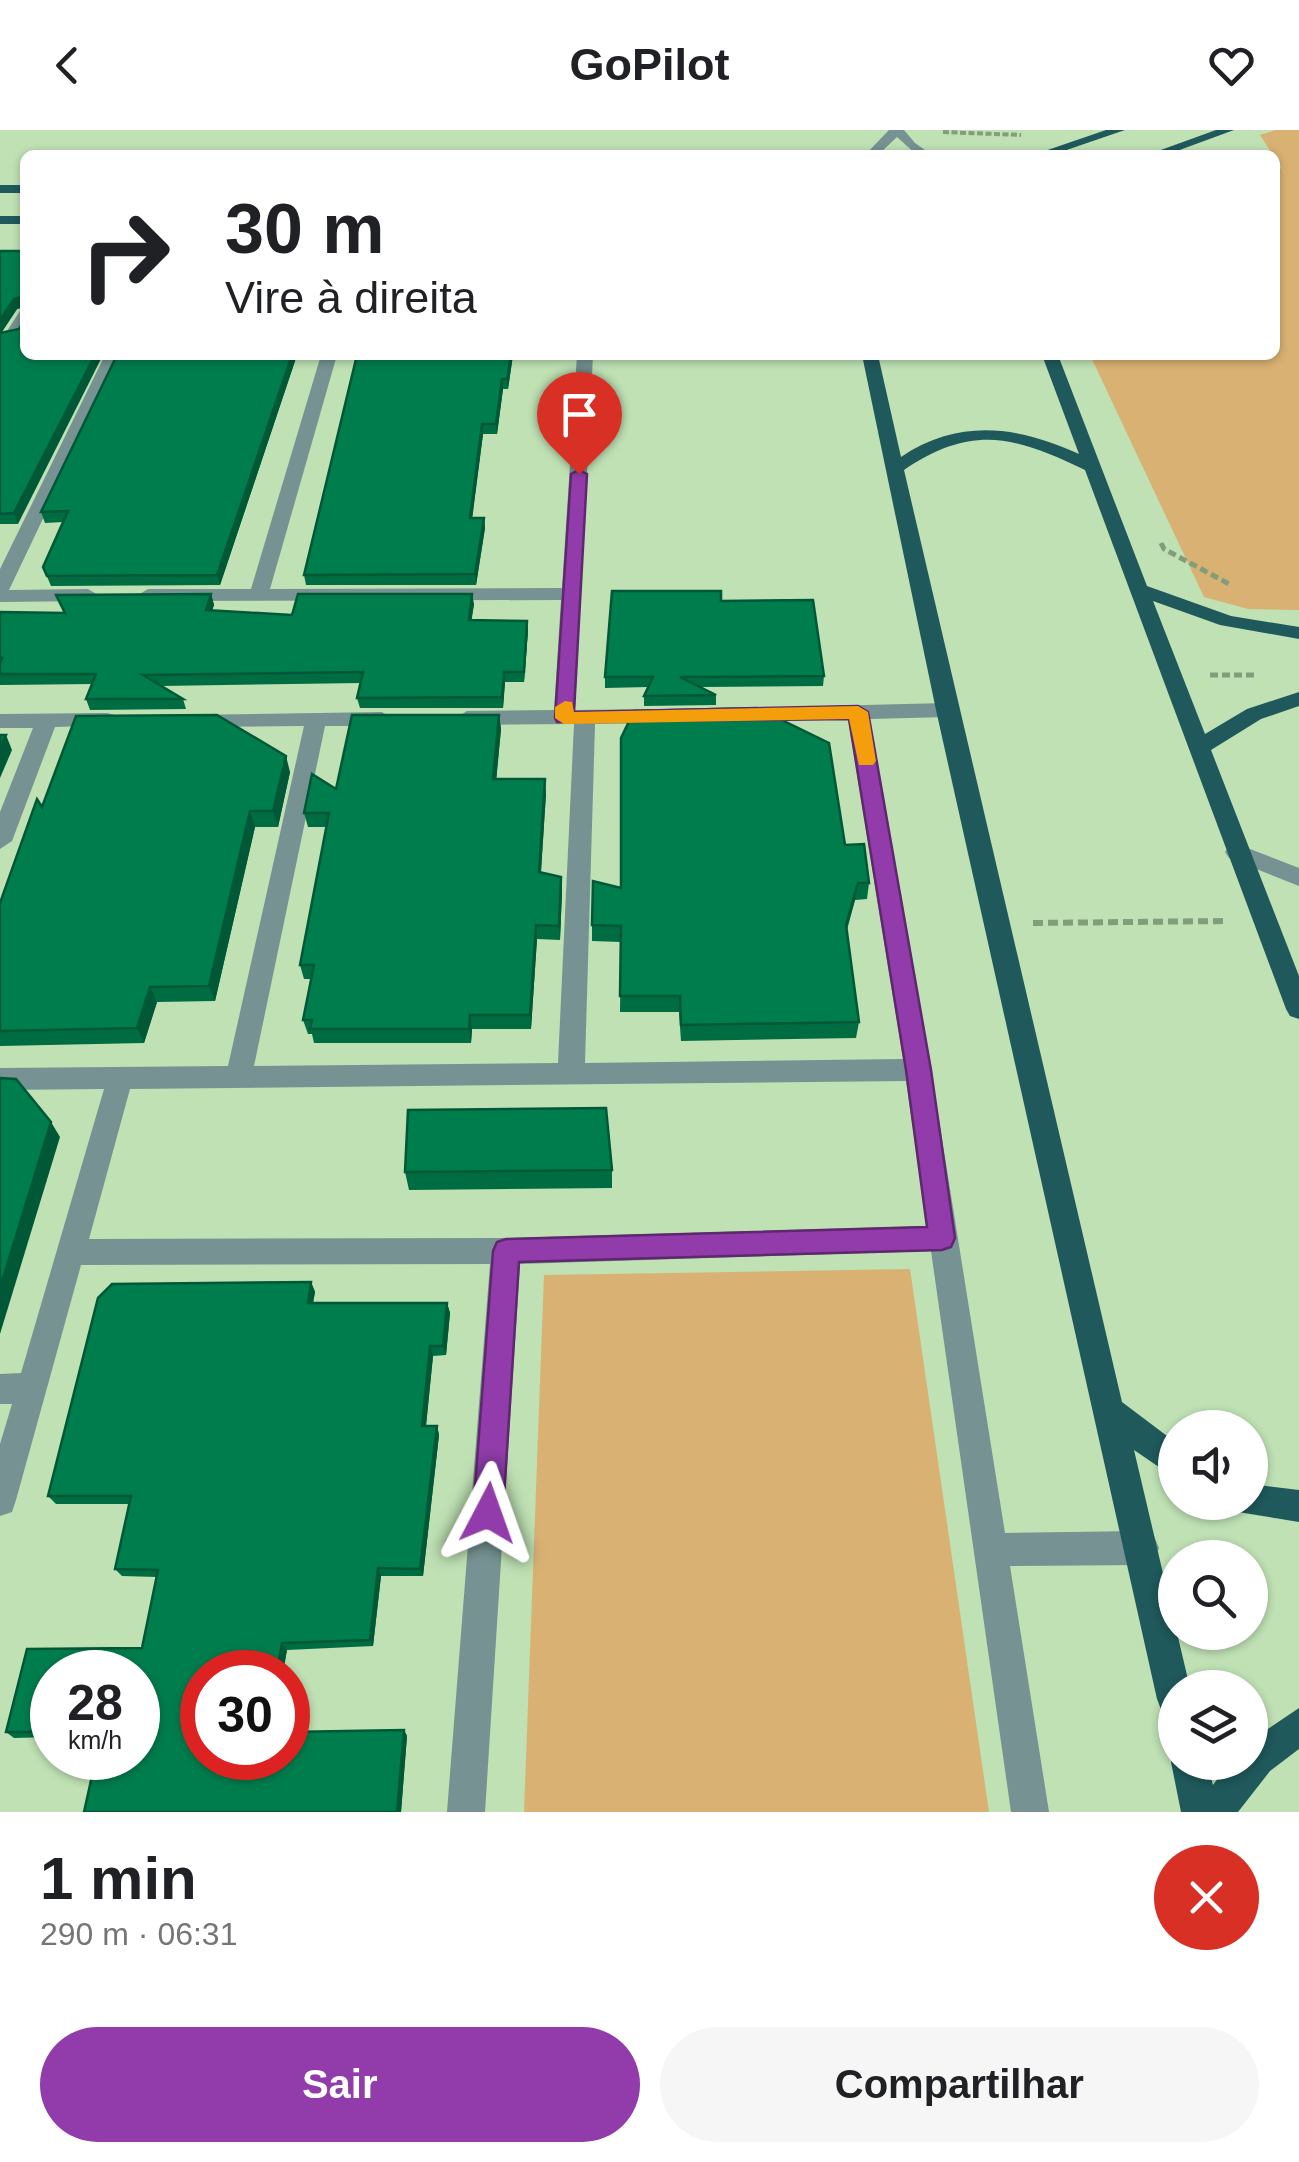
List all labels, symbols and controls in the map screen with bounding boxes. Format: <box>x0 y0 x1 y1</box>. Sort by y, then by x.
icon: back <box>40 38 95 93</box>
icon: heart <box>1204 38 1259 93</box>
text: GoPilot <box>570 39 729 90</box>
icon: right <box>60 190 190 320</box>
text: 30 m <box>225 190 385 268</box>
text: Vire à direita <box>225 272 477 323</box>
pin <box>537 372 622 475</box>
icon: arrive <box>552 387 607 442</box>
map controls <box>1158 1410 1268 1780</box>
button: sound <box>1158 1410 1268 1520</box>
position arrow <box>436 1461 540 1565</box>
button: search <box>1158 1540 1268 1650</box>
speed limit sign: 30 <box>180 1650 310 1780</box>
button: layers <box>1158 1670 1268 1780</box>
text: 28 <box>67 1675 123 1731</box>
text: km/h <box>68 1726 122 1754</box>
text: 1 min <box>40 1845 197 1912</box>
button: close <box>1154 1845 1259 1950</box>
text: 290 m · 06:31 <box>40 1916 237 1952</box>
button: Sair <box>40 2027 640 2142</box>
button: Compartilhar <box>660 2027 1259 2142</box>

